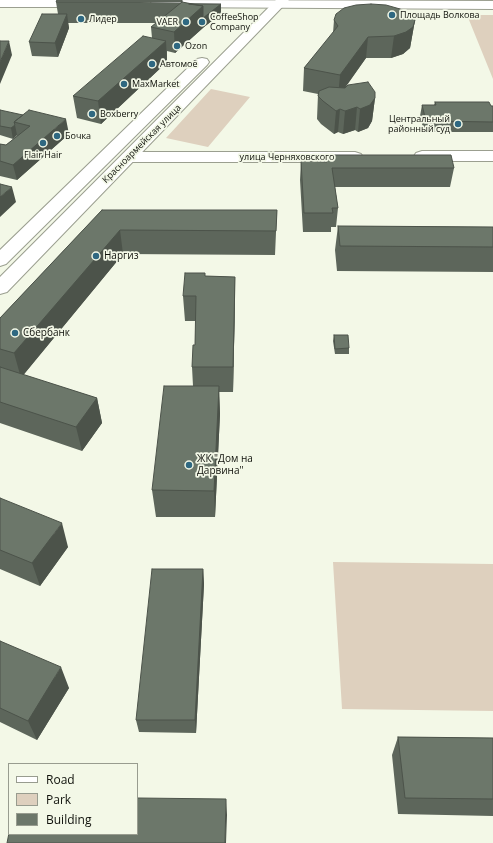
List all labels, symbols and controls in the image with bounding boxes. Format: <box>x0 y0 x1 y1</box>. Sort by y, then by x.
marker: Площадь Волкова <box>387 10 397 20</box>
place label: Площадь Волкова <box>400 10 480 20</box>
place label: CoffeeShop Company <box>210 12 259 33</box>
marker: Лидер <box>76 14 86 24</box>
place label: Лидер <box>89 14 117 24</box>
place label: VAER <box>156 17 178 27</box>
marker: VAER <box>181 17 191 27</box>
marker: CoffeeShop Company <box>197 17 207 27</box>
marker: Ozon <box>172 41 182 51</box>
place label: Ozon <box>185 41 207 51</box>
marker: Автомоё <box>147 59 157 69</box>
place label: Автомоё <box>160 59 198 69</box>
marker: MaxMarket <box>119 79 129 89</box>
place label: MaxMarket <box>132 79 180 89</box>
street label: Красноармейская улица <box>100 102 184 186</box>
marker: Boxberry <box>87 109 97 119</box>
place label: Boxberry <box>100 109 138 119</box>
place label: Центральный районный суд <box>388 114 450 135</box>
marker: Центральный районный суд <box>453 119 463 129</box>
marker: Бочка <box>52 131 62 141</box>
place label: Бочка <box>65 131 91 141</box>
marker: Flair Hair <box>38 138 48 148</box>
place label: Flair Hair <box>24 150 62 160</box>
street label: улица Черняховского <box>240 152 334 162</box>
place label: Наргиз <box>104 250 139 262</box>
marker: Наргиз <box>91 251 101 261</box>
place label: Сбербанк <box>23 327 70 339</box>
marker: Сбербанк <box>10 328 20 338</box>
place label: ЖК "Дом на Дарвина" <box>197 453 253 476</box>
marker: ЖК "Дом на Дарвина" <box>184 460 194 470</box>
legend <box>8 763 138 835</box>
text: Road <box>46 771 75 788</box>
text: Park <box>46 791 71 808</box>
text: Building <box>46 811 91 828</box>

